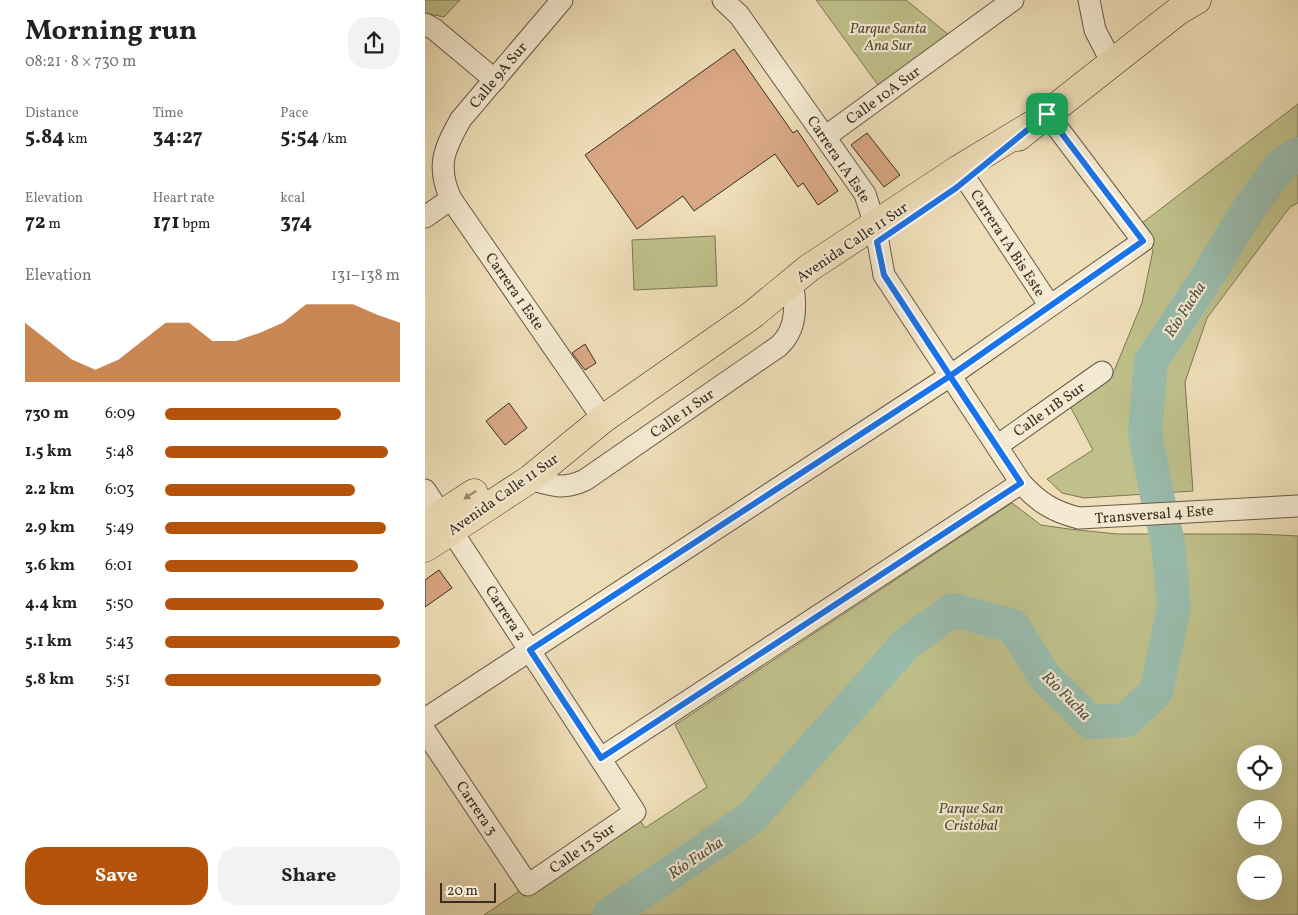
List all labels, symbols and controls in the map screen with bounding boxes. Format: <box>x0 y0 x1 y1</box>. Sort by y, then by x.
text: Morning run <box>25 12 197 51</box>
button: share <box>348 17 400 69</box>
park label: Parque Santa Ana Sur <box>849 19 927 57</box>
street label: Calle 9A Sur <box>465 38 533 114</box>
text: 08:21 · 8 × 730 m <box>25 51 136 73</box>
street label: Calle 10A Sur <box>842 62 926 131</box>
pin <box>1026 93 1068 135</box>
icon: arrive <box>1033 100 1061 128</box>
text: Distance <box>25 104 79 123</box>
text: Time <box>153 104 183 123</box>
text: Pace <box>280 104 308 123</box>
street label: Carrera 1A Este <box>801 112 875 207</box>
text: 5.84 <box>25 123 65 152</box>
text: 34:27 <box>153 123 203 152</box>
text: 5:54 <box>280 123 319 152</box>
text: km <box>65 130 88 149</box>
text: /km <box>319 130 347 149</box>
street label: Carrera 1A Bis Este <box>964 186 1049 302</box>
text: Elevation <box>25 189 83 208</box>
text: Heart rate <box>153 189 214 208</box>
text: kcal <box>280 189 305 208</box>
street label: Avenida Calle 11 Sur <box>793 198 913 289</box>
text: 72 <box>25 208 46 237</box>
text: 171 <box>153 208 180 237</box>
text: 374 <box>280 208 312 237</box>
text: m <box>46 215 61 234</box>
text: bpm <box>180 215 210 234</box>
street label: Carrera 1 Este <box>479 249 548 335</box>
text: Elevation <box>25 265 92 287</box>
text: 131–138 m <box>331 265 400 287</box>
water label: Río Fucha <box>1160 278 1212 342</box>
street label: Calle 11B Sur <box>1010 378 1090 443</box>
street label: Calle 11 Sur <box>647 384 719 444</box>
text: 730 m <box>25 403 69 425</box>
text: 6:09 <box>105 403 135 425</box>
text: 1.5 km <box>25 441 72 463</box>
text: 5:48 <box>105 441 134 463</box>
street label: Avenida Calle 11 Sur <box>444 449 564 541</box>
text: 2.2 km <box>25 479 75 501</box>
text: 6:03 <box>105 479 134 501</box>
one-way arrow <box>464 490 477 500</box>
street label: Transversal 4 Este <box>1094 501 1214 530</box>
text: 2.9 km <box>25 517 75 539</box>
text: 5:49 <box>105 517 134 539</box>
text: 3.6 km <box>25 555 75 577</box>
text: 6:01 <box>105 555 133 577</box>
street label: Carrera 2 <box>479 582 530 645</box>
text: 4.4 km <box>25 593 77 615</box>
text: 5:50 <box>105 593 133 615</box>
text: 5.1 km <box>25 631 72 653</box>
text: 5:43 <box>105 631 134 653</box>
water label: Río Fucha <box>1036 667 1096 726</box>
text: 5.8 km <box>25 669 74 691</box>
text: 5:51 <box>105 669 130 691</box>
map controls <box>1237 745 1282 900</box>
button: locate <box>1237 745 1282 790</box>
street label: Carrera 3 <box>450 778 502 840</box>
park label: Parque San Cristóbal <box>938 799 1004 837</box>
button: + <box>1237 800 1282 845</box>
street label: Calle 13 Sur <box>546 819 620 880</box>
water label: Río Fucha <box>664 832 728 885</box>
button: Save <box>25 847 208 905</box>
button: Share <box>218 847 400 905</box>
button: − <box>1237 855 1282 900</box>
scale bar <box>440 880 496 903</box>
text: 20 m <box>447 882 478 901</box>

